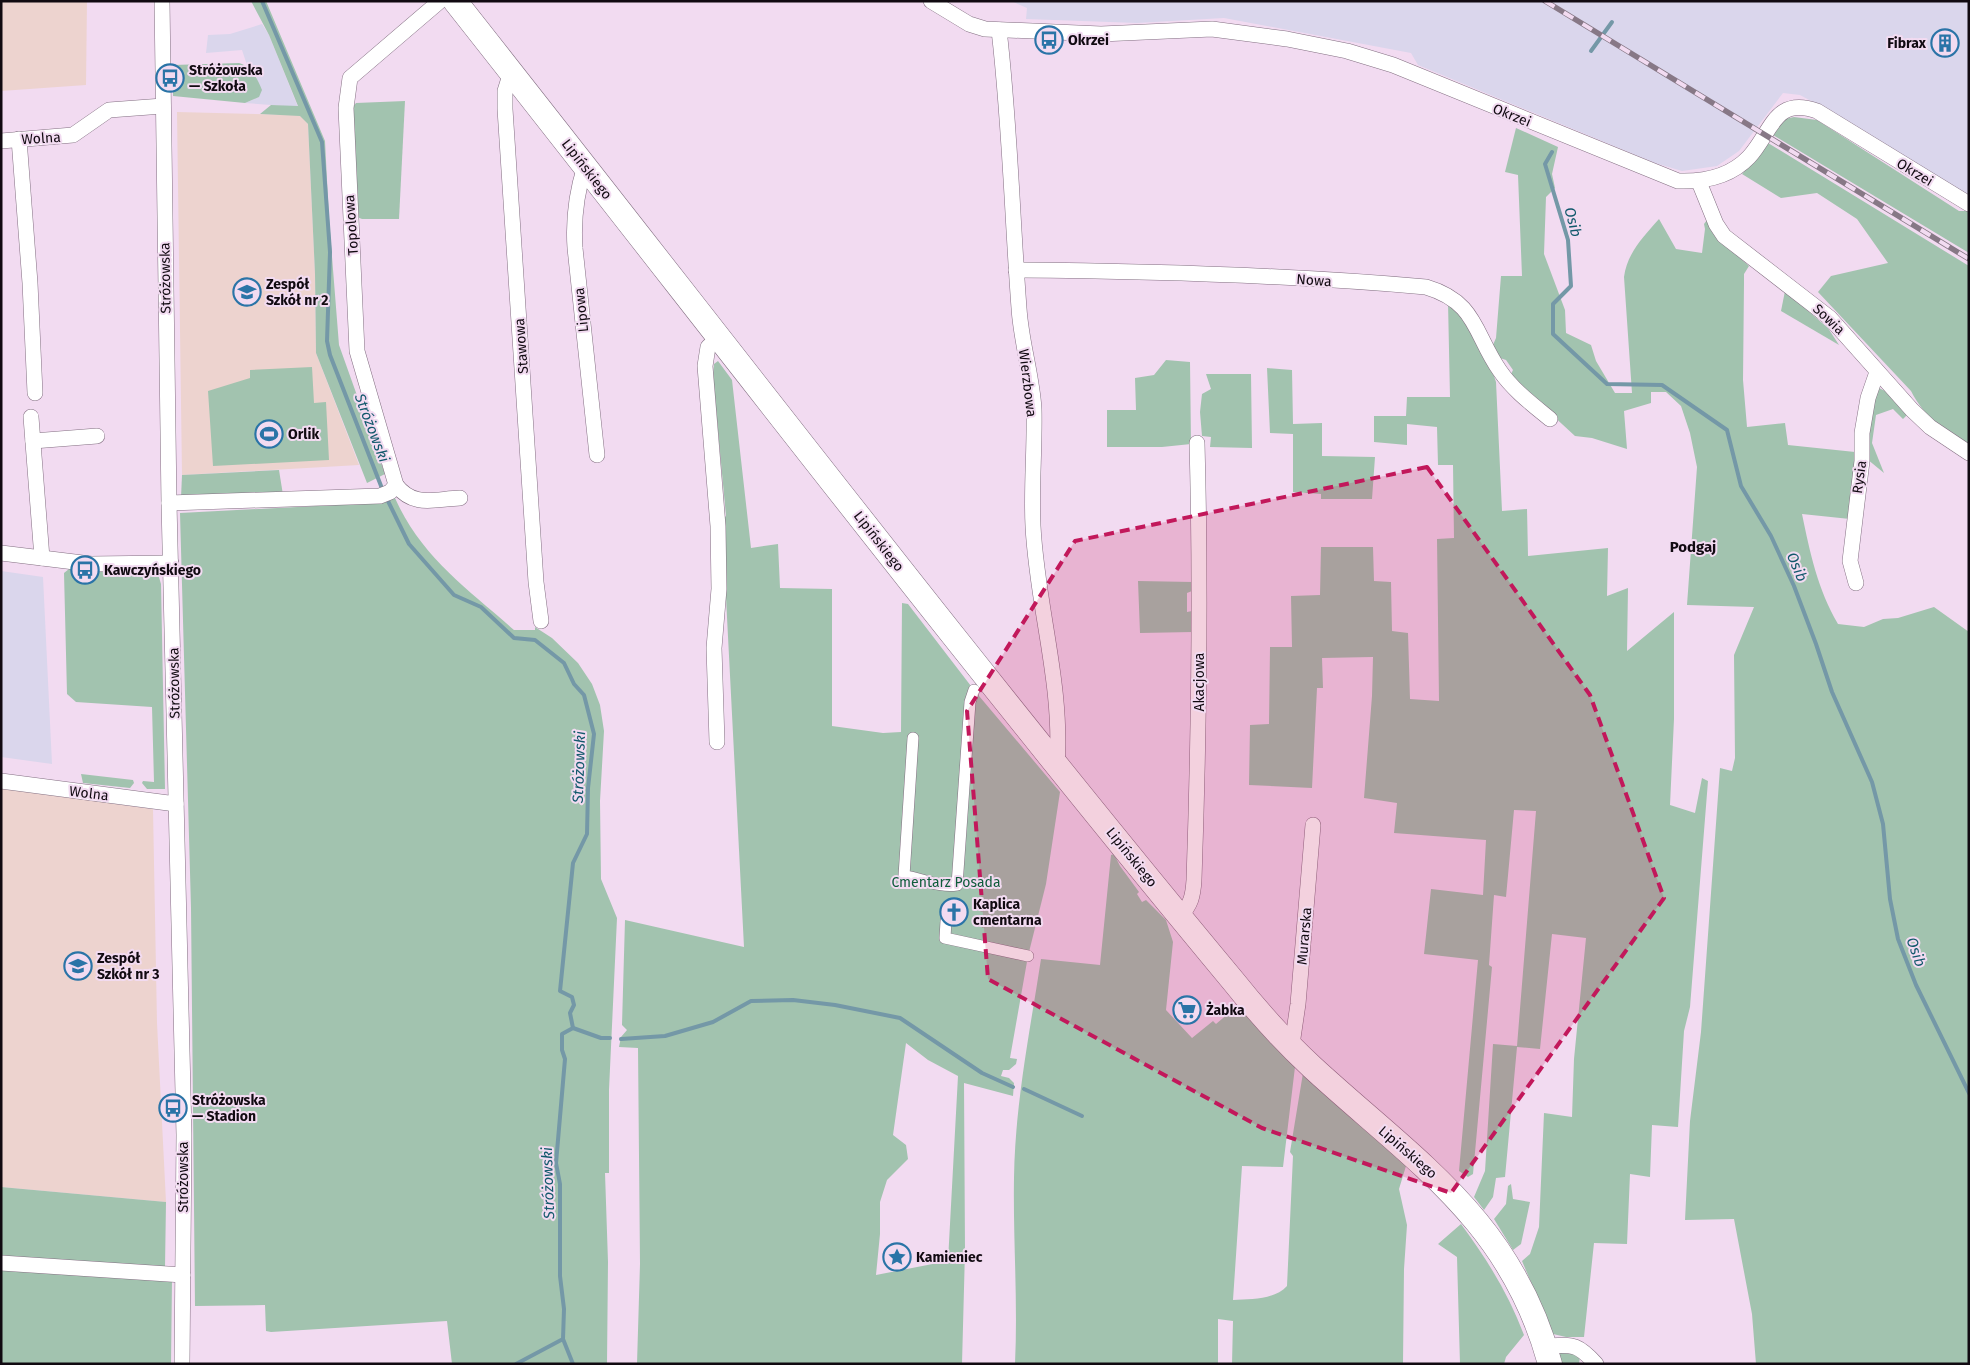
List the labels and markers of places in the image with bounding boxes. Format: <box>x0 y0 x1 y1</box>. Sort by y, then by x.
bus stop icon: Okrzei <box>1034 25 1064 55</box>
building icon: Fibrax <box>1930 28 1960 58</box>
place label: Okrzei <box>1068 32 1109 49</box>
place label: Fibrax <box>1887 35 1927 52</box>
place label: Stróżowska — Szkoła <box>189 62 263 95</box>
bus stop icon: Stróżowska — Szkoła <box>155 63 185 93</box>
place label: Zespół Szkół nr 2 <box>266 276 329 309</box>
school or university icon: Zespół Szkół nr 2 <box>232 277 262 307</box>
sports icon: Orlik <box>254 419 284 449</box>
place label: Orlik <box>288 426 319 443</box>
bus stop icon: Kawczyńskiego <box>70 555 100 585</box>
place label: Kawczyńskiego <box>104 562 201 579</box>
place label: Kaplica cmentarna <box>973 896 1042 929</box>
church icon: Kaplica cmentarna <box>939 897 969 927</box>
place label: Zespół Szkół nr 3 <box>97 950 160 983</box>
school or university icon: Zespół Szkół nr 3 <box>63 951 93 981</box>
supermarket icon: Żabka <box>1172 995 1202 1025</box>
place label: Żabka <box>1206 1001 1245 1019</box>
place label: Stróżowska — Stadion <box>192 1092 266 1125</box>
bus stop icon: Stróżowska — Stadion <box>158 1093 188 1123</box>
place icon: Kamieniec <box>882 1242 912 1272</box>
place label: Kamieniec <box>916 1249 983 1266</box>

